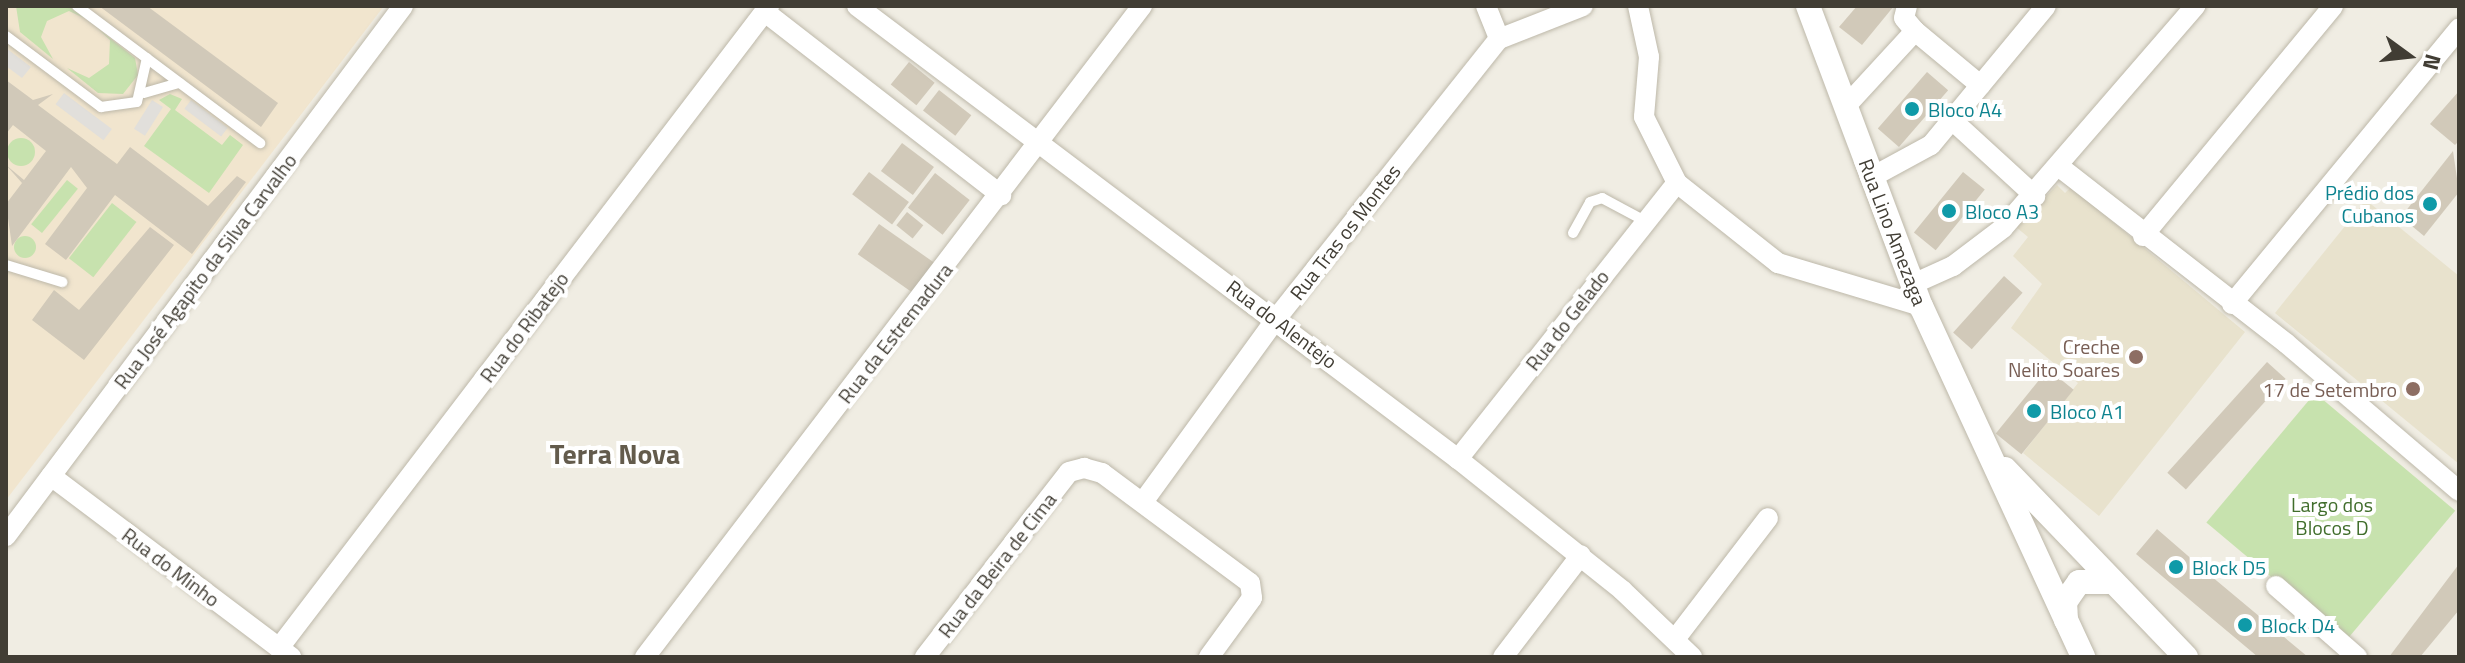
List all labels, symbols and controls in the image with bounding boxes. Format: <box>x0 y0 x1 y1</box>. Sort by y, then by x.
north arrow <box>2369 16 2449 96</box>
text: N <box>2414 50 2451 74</box>
place label: Bloco A4 <box>1928 97 2002 121</box>
marker: Bloco A4 <box>1903 100 1921 118</box>
street label: Rua José Agapito da Silva Carvalho <box>109 149 301 393</box>
street label: Rua Lino Amezaga <box>1854 155 1932 309</box>
street label: Rua Tras os Montes <box>1285 159 1405 305</box>
place label: Prédio dos Cubanos <box>2325 180 2414 227</box>
marker: Prédio dos Cubanos <box>2421 195 2439 213</box>
place label: Bloco A3 <box>1965 199 2039 223</box>
marker: Bloco A3 <box>1940 202 1958 220</box>
street label: Rua da Estremadura <box>833 258 957 408</box>
street label: Rua do Gelado <box>1520 265 1614 375</box>
street label: Rua do Ribatejo <box>475 267 573 387</box>
street label: Rua do Alentejo <box>1222 275 1342 373</box>
place label: Creche Nelito Soares <box>2008 334 2120 381</box>
marker: Creche Nelito Soares <box>2127 348 2145 366</box>
place label: 17 de Setembro <box>2263 377 2397 401</box>
marker: 17 de Setembro <box>2404 380 2422 398</box>
place label: Bloco A1 <box>2050 399 2124 423</box>
marker: Bloco A1 <box>2025 402 2043 420</box>
district label: Terra Nova <box>550 437 680 471</box>
street label: Rua da Beira de Cima <box>933 488 1061 642</box>
park label: Largo dos Blocos D <box>2291 493 2373 540</box>
street label: Rua do Minho <box>117 522 225 612</box>
place label: Block D5 <box>2192 555 2266 579</box>
marker: Block D5 <box>2167 558 2185 576</box>
place label: Block D4 <box>2261 613 2335 637</box>
marker: Block D4 <box>2236 616 2254 634</box>

